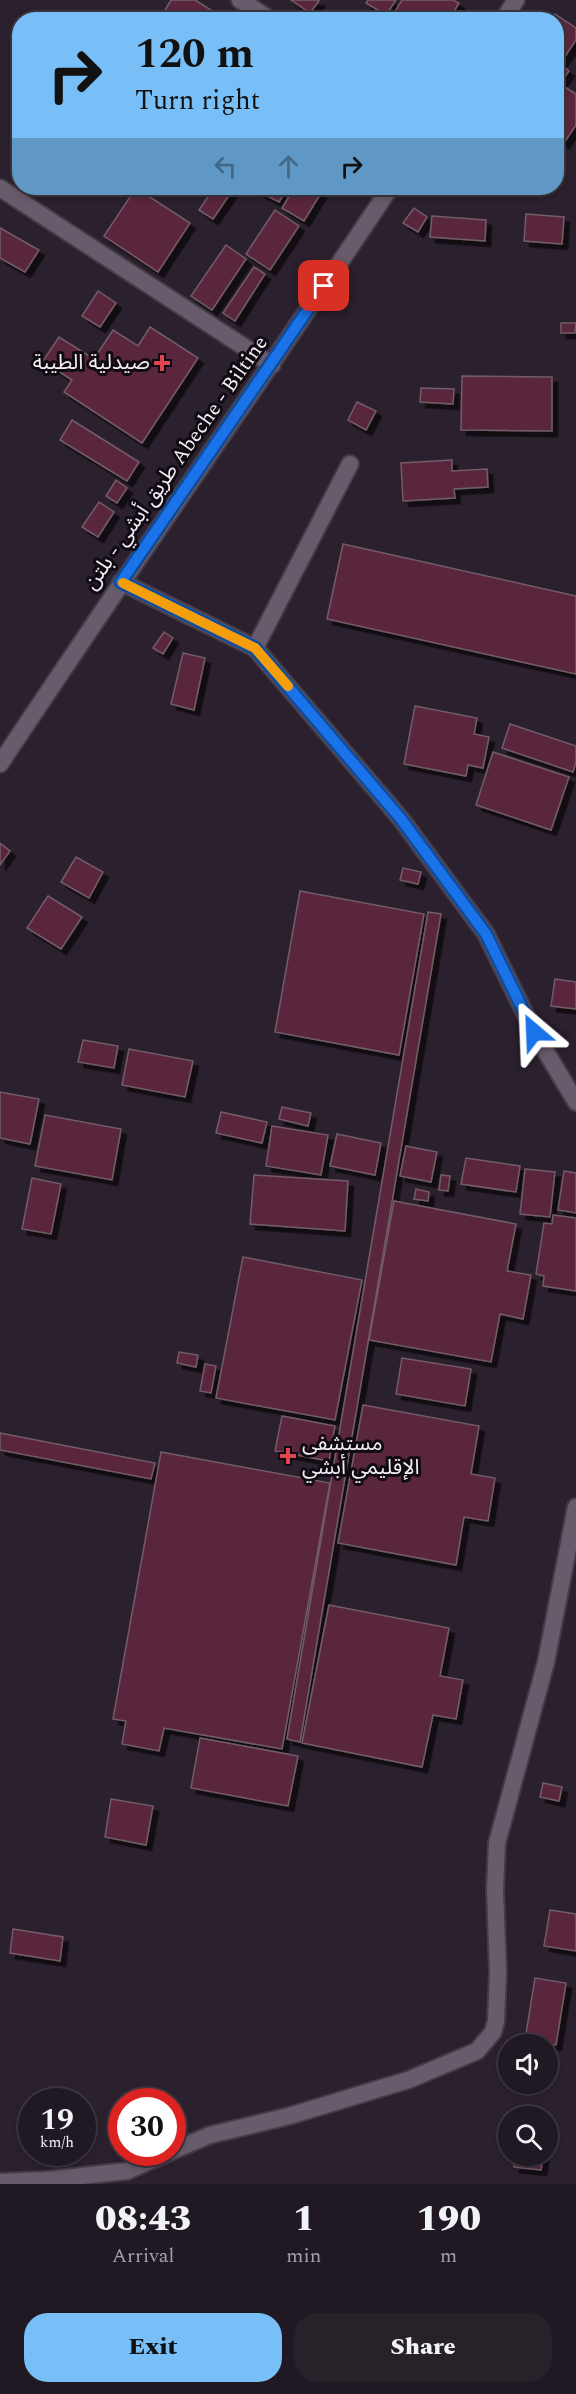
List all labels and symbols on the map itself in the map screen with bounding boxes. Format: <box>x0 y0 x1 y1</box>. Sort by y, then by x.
pin <box>298 260 349 311</box>
street label: طريق أبشي - بلتن Abeche - Biltine <box>76 329 276 597</box>
place label: صيدلية الطيبة <box>33 347 150 379</box>
marker: صيدلية الطيبة <box>155 356 169 370</box>
position arrow <box>502 1000 566 1064</box>
place label: مستشفى الإقليمي أبشي <box>302 1428 419 1484</box>
marker: مستشفى الإقليمي أبشي <box>279 1447 297 1465</box>
speed limit sign: 30 <box>108 2088 186 2166</box>

